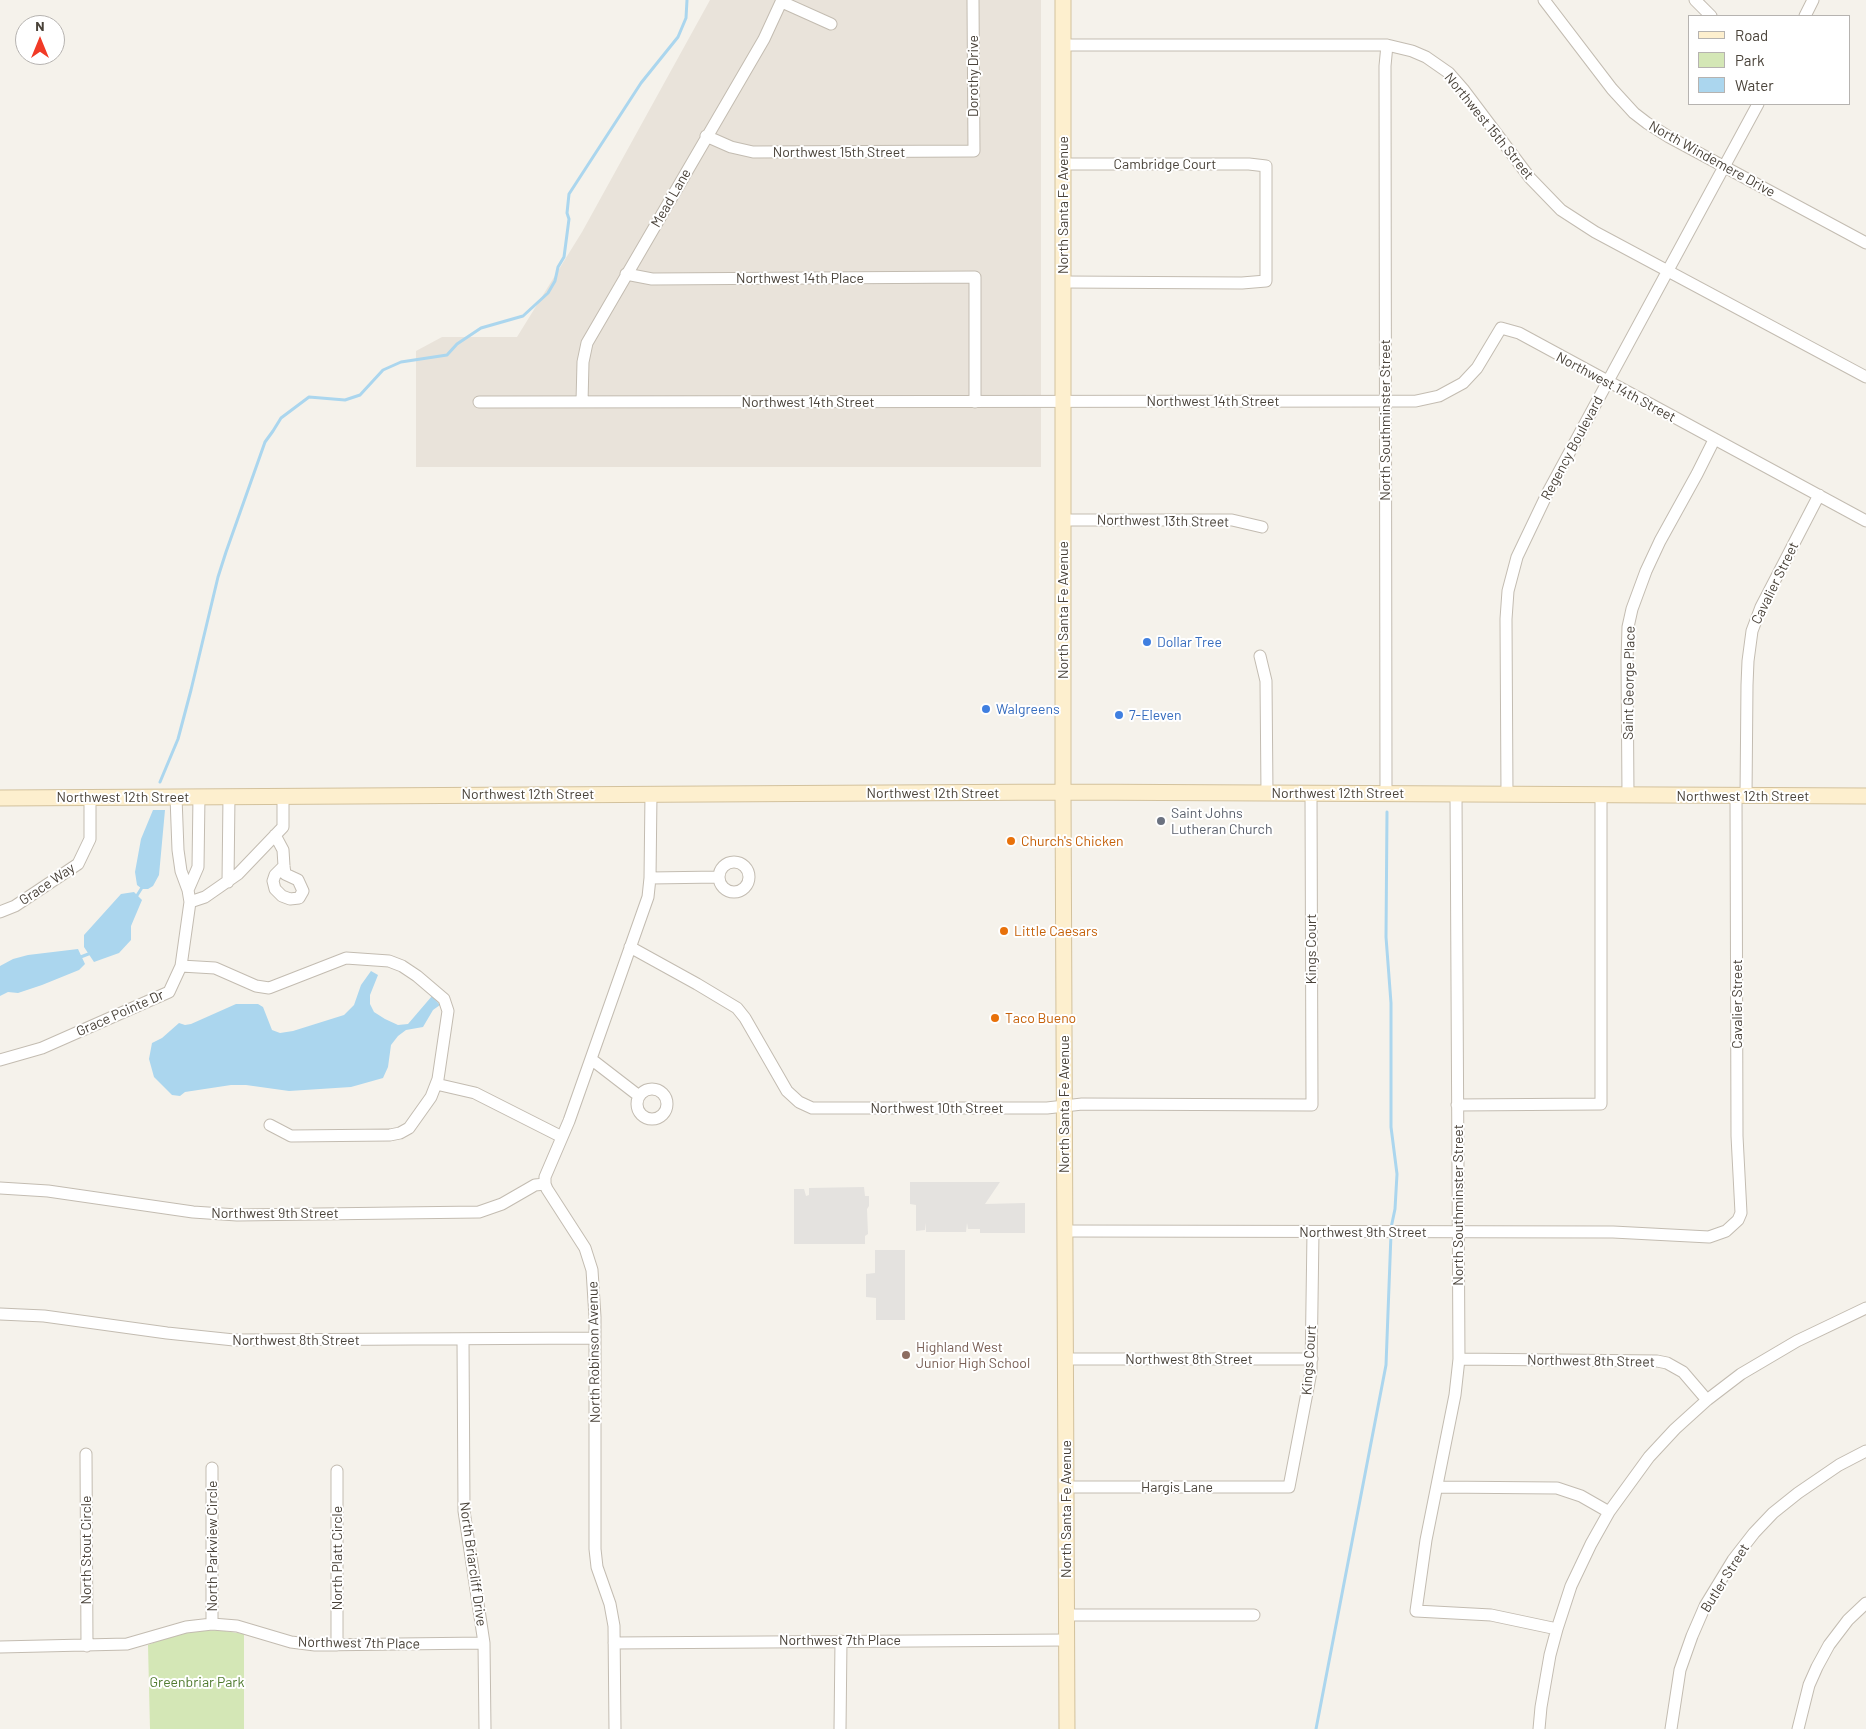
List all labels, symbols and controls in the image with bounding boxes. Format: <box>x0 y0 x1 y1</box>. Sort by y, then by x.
north arrow <box>15 15 65 65</box>
legend <box>1688 15 1851 105</box>
text: N <box>35 17 45 34</box>
text: Road <box>1735 26 1768 44</box>
street label: Dorothy Drive <box>965 35 981 117</box>
text: Park <box>1735 51 1764 69</box>
street label: Northwest 15th Street <box>1441 69 1537 183</box>
text: Water <box>1735 76 1774 94</box>
street label: North Windemere Drive <box>1646 117 1778 201</box>
street label: North Santa Fe Avenue <box>1055 136 1071 274</box>
street label: Northwest 15th Street <box>773 144 905 160</box>
street label: Cambridge Court <box>1114 156 1216 172</box>
street label: Mead Lane <box>647 166 695 230</box>
street label: Northwest 14th Place <box>736 270 864 286</box>
street label: North Southminster Street <box>1377 339 1393 501</box>
street label: Northwest 14th Street <box>1553 348 1679 426</box>
street label: Northwest 14th Street <box>1147 393 1279 409</box>
street label: Regency Boulevard <box>1537 393 1607 503</box>
street label: Northwest 14th Street <box>742 394 874 410</box>
street label: Northwest 13th Street <box>1097 511 1229 531</box>
street label: Cavalier Street <box>1748 539 1802 627</box>
street label: North Santa Fe Avenue <box>1055 541 1071 679</box>
street label: Saint George Place <box>1620 626 1638 740</box>
place label: Dollar Tree <box>1157 634 1222 650</box>
marker: Dollar Tree <box>1141 636 1153 648</box>
place label: Walgreens <box>996 701 1060 717</box>
marker: Walgreens <box>980 703 992 715</box>
place label: 7-Eleven <box>1129 707 1182 723</box>
marker: 7-Eleven <box>1113 709 1125 721</box>
street label: Northwest 12th Street <box>867 785 999 801</box>
street label: Northwest 12th Street <box>1272 785 1404 801</box>
street label: Northwest 12th Street <box>462 786 594 802</box>
street label: Northwest 12th Street <box>1677 788 1809 804</box>
street label: Northwest 12th Street <box>57 789 189 805</box>
place label: Saint Johns Lutheran Church <box>1171 805 1272 838</box>
marker: Saint Johns Lutheran Church <box>1155 815 1167 827</box>
place label: Church's Chicken <box>1021 833 1124 849</box>
marker: Church's Chicken <box>1005 835 1017 847</box>
street label: Grace Way <box>16 859 78 909</box>
street label: Kings Court <box>1303 914 1319 984</box>
place label: Little Caesars <box>1014 923 1098 939</box>
marker: Little Caesars <box>998 925 1010 937</box>
street label: Cavalier Street <box>1729 959 1745 1049</box>
street label: Grace Pointe Dr <box>74 986 166 1040</box>
place label: Taco Bueno <box>1005 1010 1076 1026</box>
marker: Taco Bueno <box>989 1012 1001 1024</box>
street label: North Santa Fe Avenue <box>1056 1035 1072 1173</box>
street label: Northwest 10th Street <box>870 1100 1004 1116</box>
street label: North Southminster Street <box>1450 1124 1466 1286</box>
street label: Northwest 9th Street <box>211 1205 339 1221</box>
street label: Northwest 9th Street <box>1299 1224 1427 1240</box>
street label: North Robinson Avenue <box>584 1281 604 1423</box>
street label: Kings Court <box>1298 1324 1320 1396</box>
street label: Northwest 8th Street <box>232 1332 360 1348</box>
place label: Highland West Junior High School <box>916 1339 1030 1371</box>
marker: Highland West Junior High School <box>900 1349 912 1361</box>
street label: Northwest 8th Street <box>1125 1351 1253 1367</box>
street label: Northwest 8th Street <box>1527 1351 1655 1371</box>
street label: North Santa Fe Avenue <box>1058 1440 1074 1578</box>
street label: Hargis Lane <box>1141 1479 1213 1495</box>
street label: North Parkview Circle <box>204 1481 220 1611</box>
street label: North Stout Circle <box>78 1496 94 1604</box>
street label: North Briarcliff Drive <box>456 1501 490 1627</box>
street label: North Platt Circle <box>329 1506 345 1610</box>
street label: Butler Street <box>1697 1540 1753 1616</box>
street label: Northwest 7th Place <box>779 1632 901 1648</box>
street label: Northwest 7th Place <box>298 1634 420 1652</box>
park label: Greenbriar Park <box>150 1674 244 1690</box>

